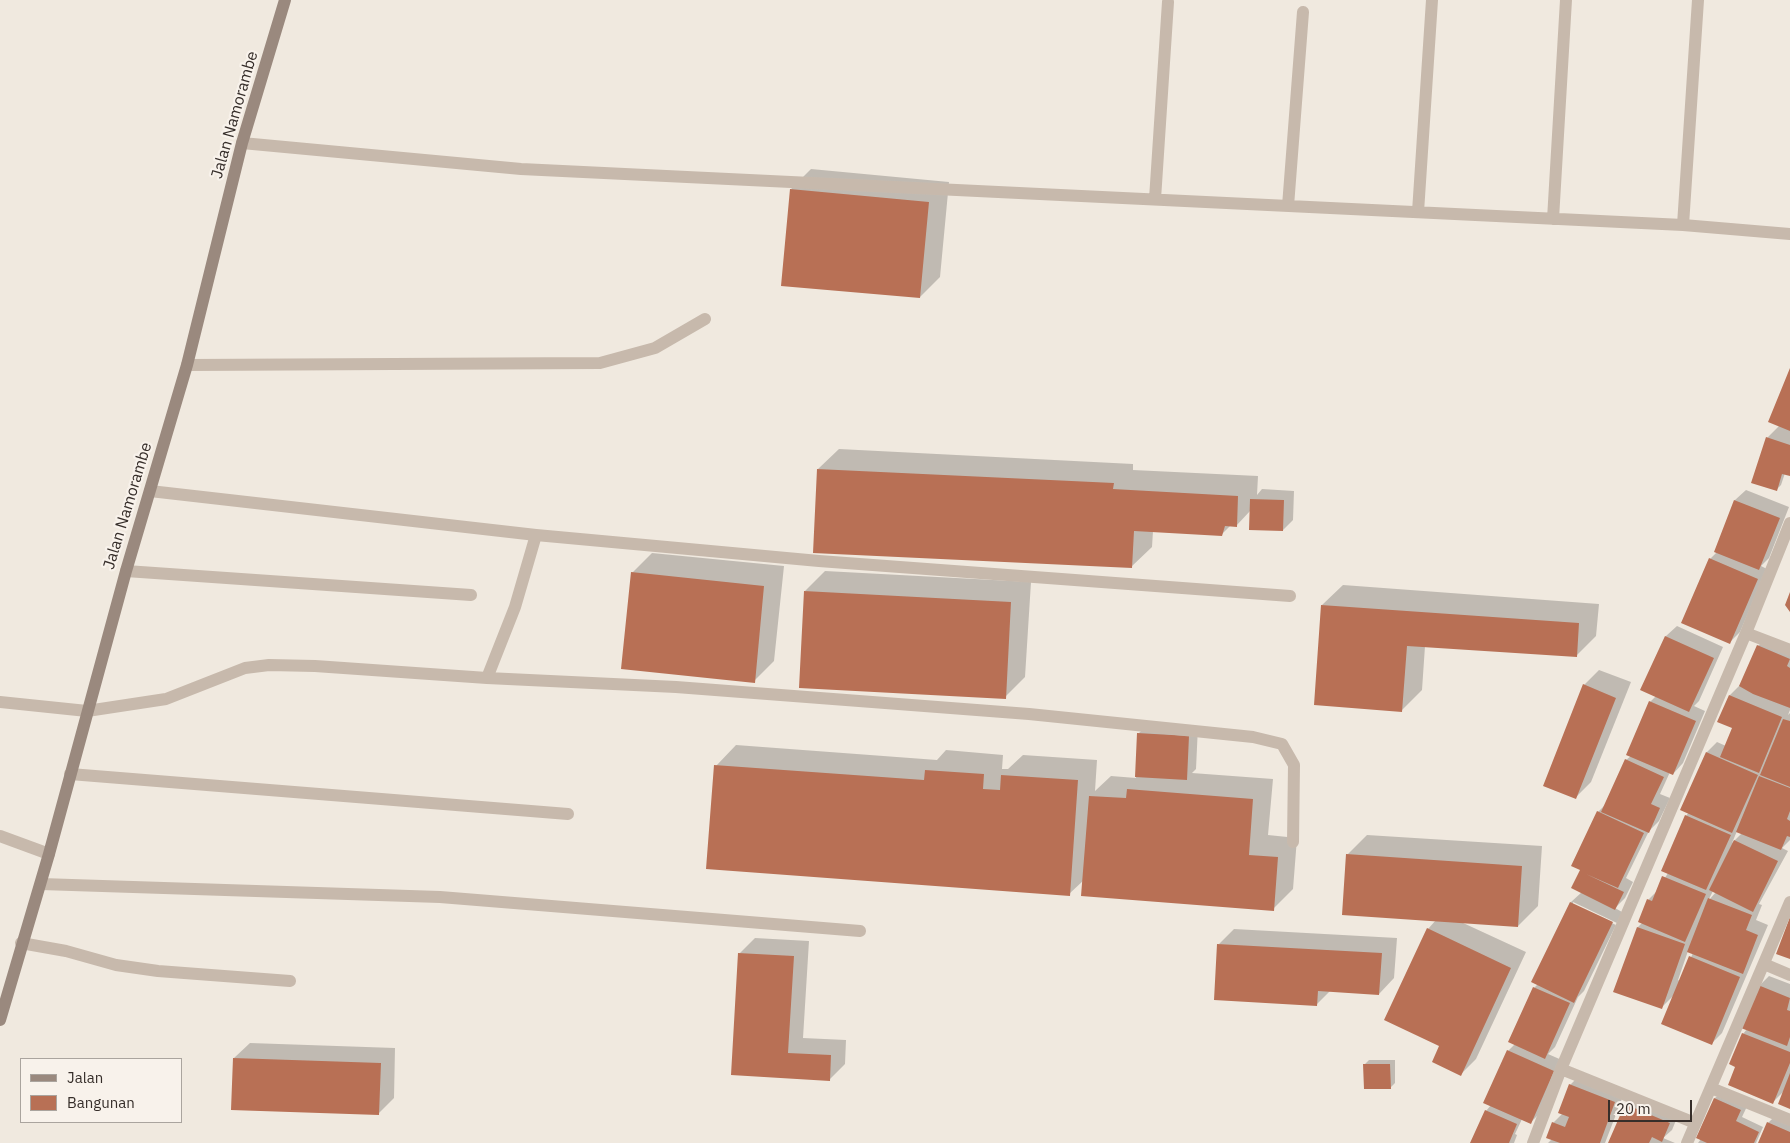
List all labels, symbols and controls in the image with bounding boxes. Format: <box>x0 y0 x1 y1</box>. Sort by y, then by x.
street label: Jalan Namorambe <box>208 49 262 181</box>
street label: Jalan Namorambe <box>100 440 156 572</box>
legend <box>20 1058 182 1123</box>
text: Jalan <box>67 1068 103 1087</box>
scale bar <box>1610 1090 1694 1122</box>
text: Bangunan <box>67 1093 135 1112</box>
text: 20 m <box>1616 1099 1651 1118</box>

